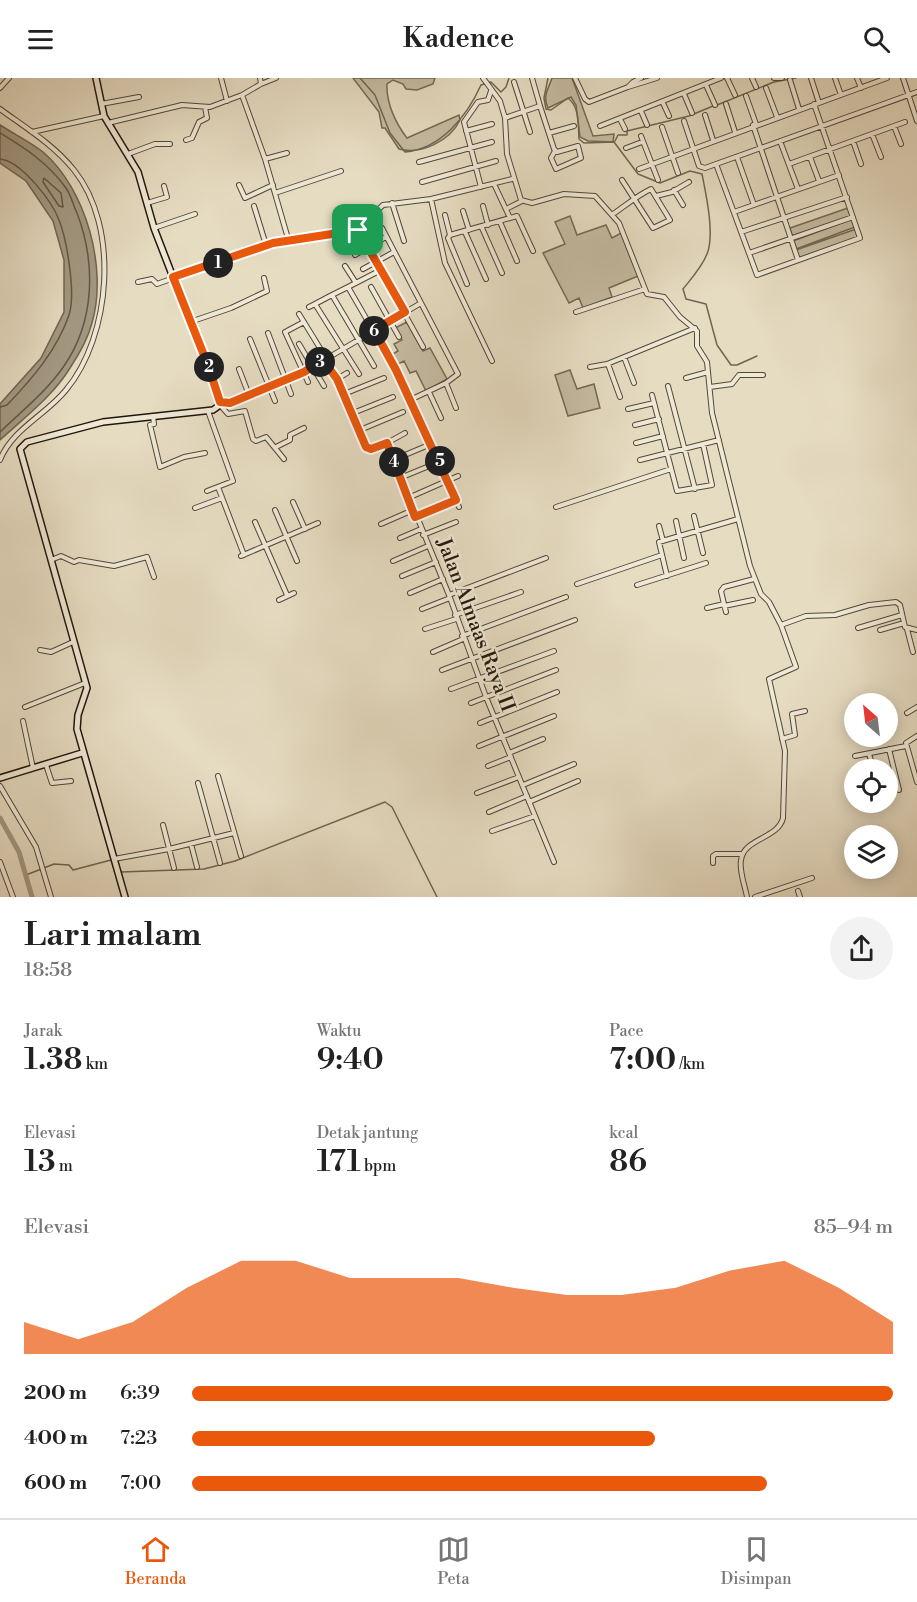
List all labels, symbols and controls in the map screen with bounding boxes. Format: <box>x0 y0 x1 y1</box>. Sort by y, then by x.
text: Kadence <box>403 22 514 56</box>
icon: menu <box>24 23 57 56</box>
icon: search <box>860 23 893 56</box>
pin <box>332 204 383 255</box>
icon: arrive <box>341 213 374 246</box>
pin: 1 <box>203 248 233 278</box>
text: 1 <box>214 253 222 273</box>
pin: 6 <box>359 316 389 346</box>
text: 6 <box>369 321 379 341</box>
pin: 3 <box>305 347 335 377</box>
pin: 2 <box>194 352 224 382</box>
text: 3 <box>315 352 325 372</box>
text: 2 <box>204 357 214 377</box>
pin: 5 <box>425 446 455 476</box>
pin: 4 <box>379 447 409 477</box>
text: 5 <box>435 451 445 471</box>
text: 4 <box>389 452 399 472</box>
street label: Jalan Almaas Raya II <box>430 534 520 716</box>
north arrow <box>844 693 898 747</box>
map controls <box>844 693 898 879</box>
button: locate <box>844 759 898 813</box>
button: layers <box>844 825 898 879</box>
text: Lari malam <box>24 915 201 956</box>
button: share <box>830 917 893 980</box>
text: 18:58 <box>24 958 72 983</box>
text: Jarak <box>24 1021 62 1041</box>
text: Waktu <box>317 1021 361 1041</box>
text: Pace <box>609 1021 644 1041</box>
text: 1.38 <box>24 1041 82 1079</box>
text: 9:40 <box>317 1041 384 1079</box>
text: 7:00 <box>609 1041 676 1079</box>
text: km <box>82 1054 108 1074</box>
text: /km <box>676 1054 705 1074</box>
text: Elevasi <box>24 1123 76 1143</box>
text: Detak jantung <box>317 1123 418 1143</box>
text: kcal <box>609 1123 638 1143</box>
text: 13 <box>24 1143 55 1181</box>
text: 171 <box>317 1143 361 1181</box>
text: 86 <box>609 1143 647 1181</box>
text: m <box>55 1156 73 1176</box>
text: bpm <box>361 1156 396 1176</box>
text: Elevasi <box>24 1215 89 1240</box>
text: 85–94 m <box>813 1215 893 1240</box>
text: 200 m <box>24 1381 87 1406</box>
text: 6:39 <box>120 1381 160 1406</box>
text: 400 m <box>24 1426 88 1451</box>
text: 7:23 <box>120 1426 157 1451</box>
text: 600 m <box>24 1471 87 1496</box>
text: 7:00 <box>120 1471 161 1496</box>
tab: Beranda <box>125 1533 186 1589</box>
tab: Peta <box>437 1533 470 1589</box>
tab: Disimpan <box>721 1533 792 1589</box>

